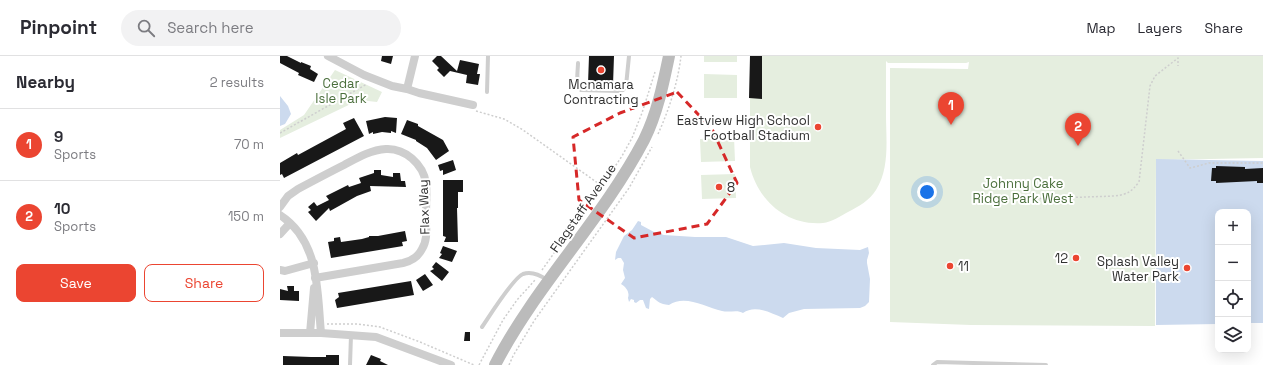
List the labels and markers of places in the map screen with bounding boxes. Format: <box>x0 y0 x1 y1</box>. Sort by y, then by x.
marker: Mcnamara Contracting <box>596 65 606 75</box>
place label: Mcnamara Contracting <box>563 76 639 108</box>
pin: 1 <box>938 92 964 125</box>
place label: Eastview High School Football Stadium <box>677 112 810 144</box>
pin: 2 <box>1065 113 1091 146</box>
marker: Eastview High School Football Stadium <box>813 122 823 132</box>
place label: 8 <box>727 179 735 196</box>
marker: 8 <box>714 182 724 192</box>
place label: 12 <box>1055 250 1068 267</box>
marker: 12 <box>1071 253 1081 263</box>
place label: Splash Valley Water Park <box>1097 253 1179 285</box>
place label: 11 <box>958 258 969 275</box>
marker: 11 <box>945 261 955 271</box>
marker: Splash Valley Water Park <box>1182 263 1192 273</box>

